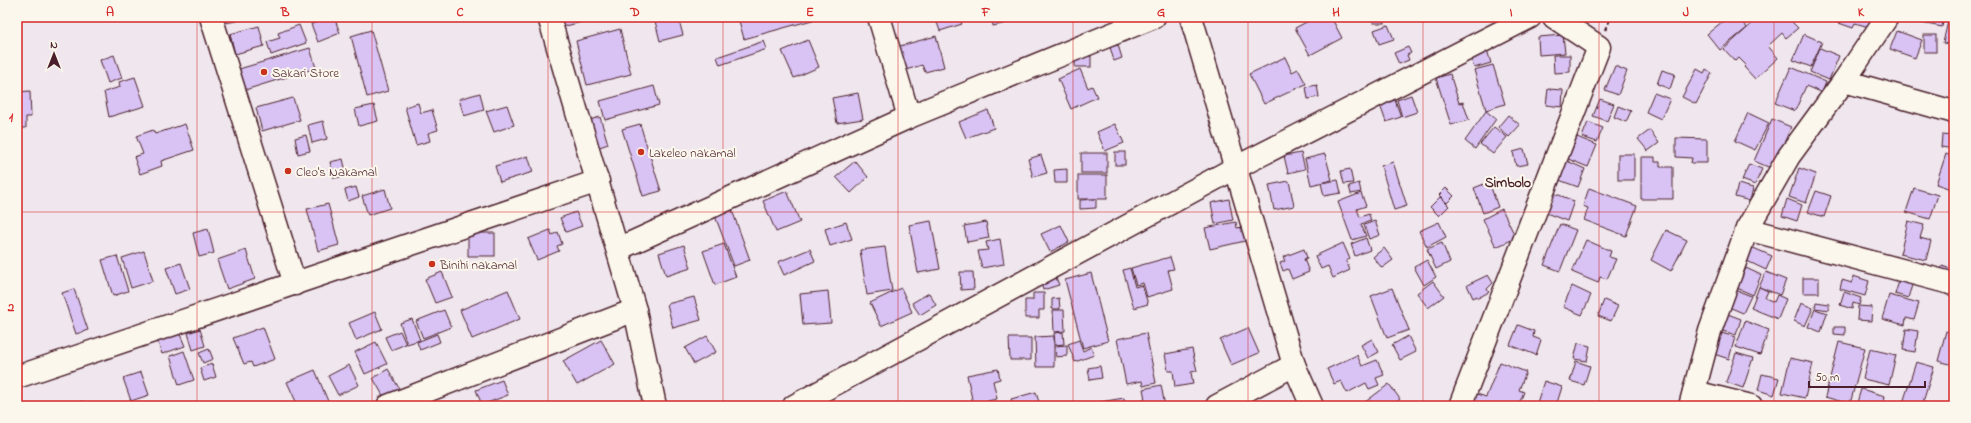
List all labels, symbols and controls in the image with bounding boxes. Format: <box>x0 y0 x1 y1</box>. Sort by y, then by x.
text: A <box>106 3 114 22</box>
text: B <box>280 3 290 22</box>
text: C <box>456 3 464 22</box>
text: D <box>629 3 640 22</box>
text: E <box>806 3 814 22</box>
text: F <box>981 3 991 22</box>
text: G <box>1157 3 1165 22</box>
text: H <box>1332 3 1340 22</box>
text: I <box>1509 3 1513 22</box>
text: J <box>1683 3 1689 22</box>
text: K <box>1858 3 1865 22</box>
north arrow <box>34 34 74 74</box>
text: N <box>50 37 58 53</box>
place label: Sakari Store <box>272 64 339 83</box>
marker: Sakari Store <box>259 67 269 77</box>
text: 1 <box>9 108 14 127</box>
place label: Lakeleo nakamal <box>649 144 736 163</box>
marker: Lakeleo nakamal <box>636 147 646 157</box>
place label: Cleo's Nakamal <box>296 163 377 182</box>
marker: Cleo's Nakamal <box>283 166 293 176</box>
district label: Simbolo <box>1485 173 1531 194</box>
place label: Binihi nakamal <box>439 256 517 275</box>
marker: Binihi nakamal <box>427 259 437 269</box>
text: 2 <box>7 298 15 317</box>
scale bar <box>1809 363 1925 389</box>
text: 50 m <box>1815 369 1839 387</box>

